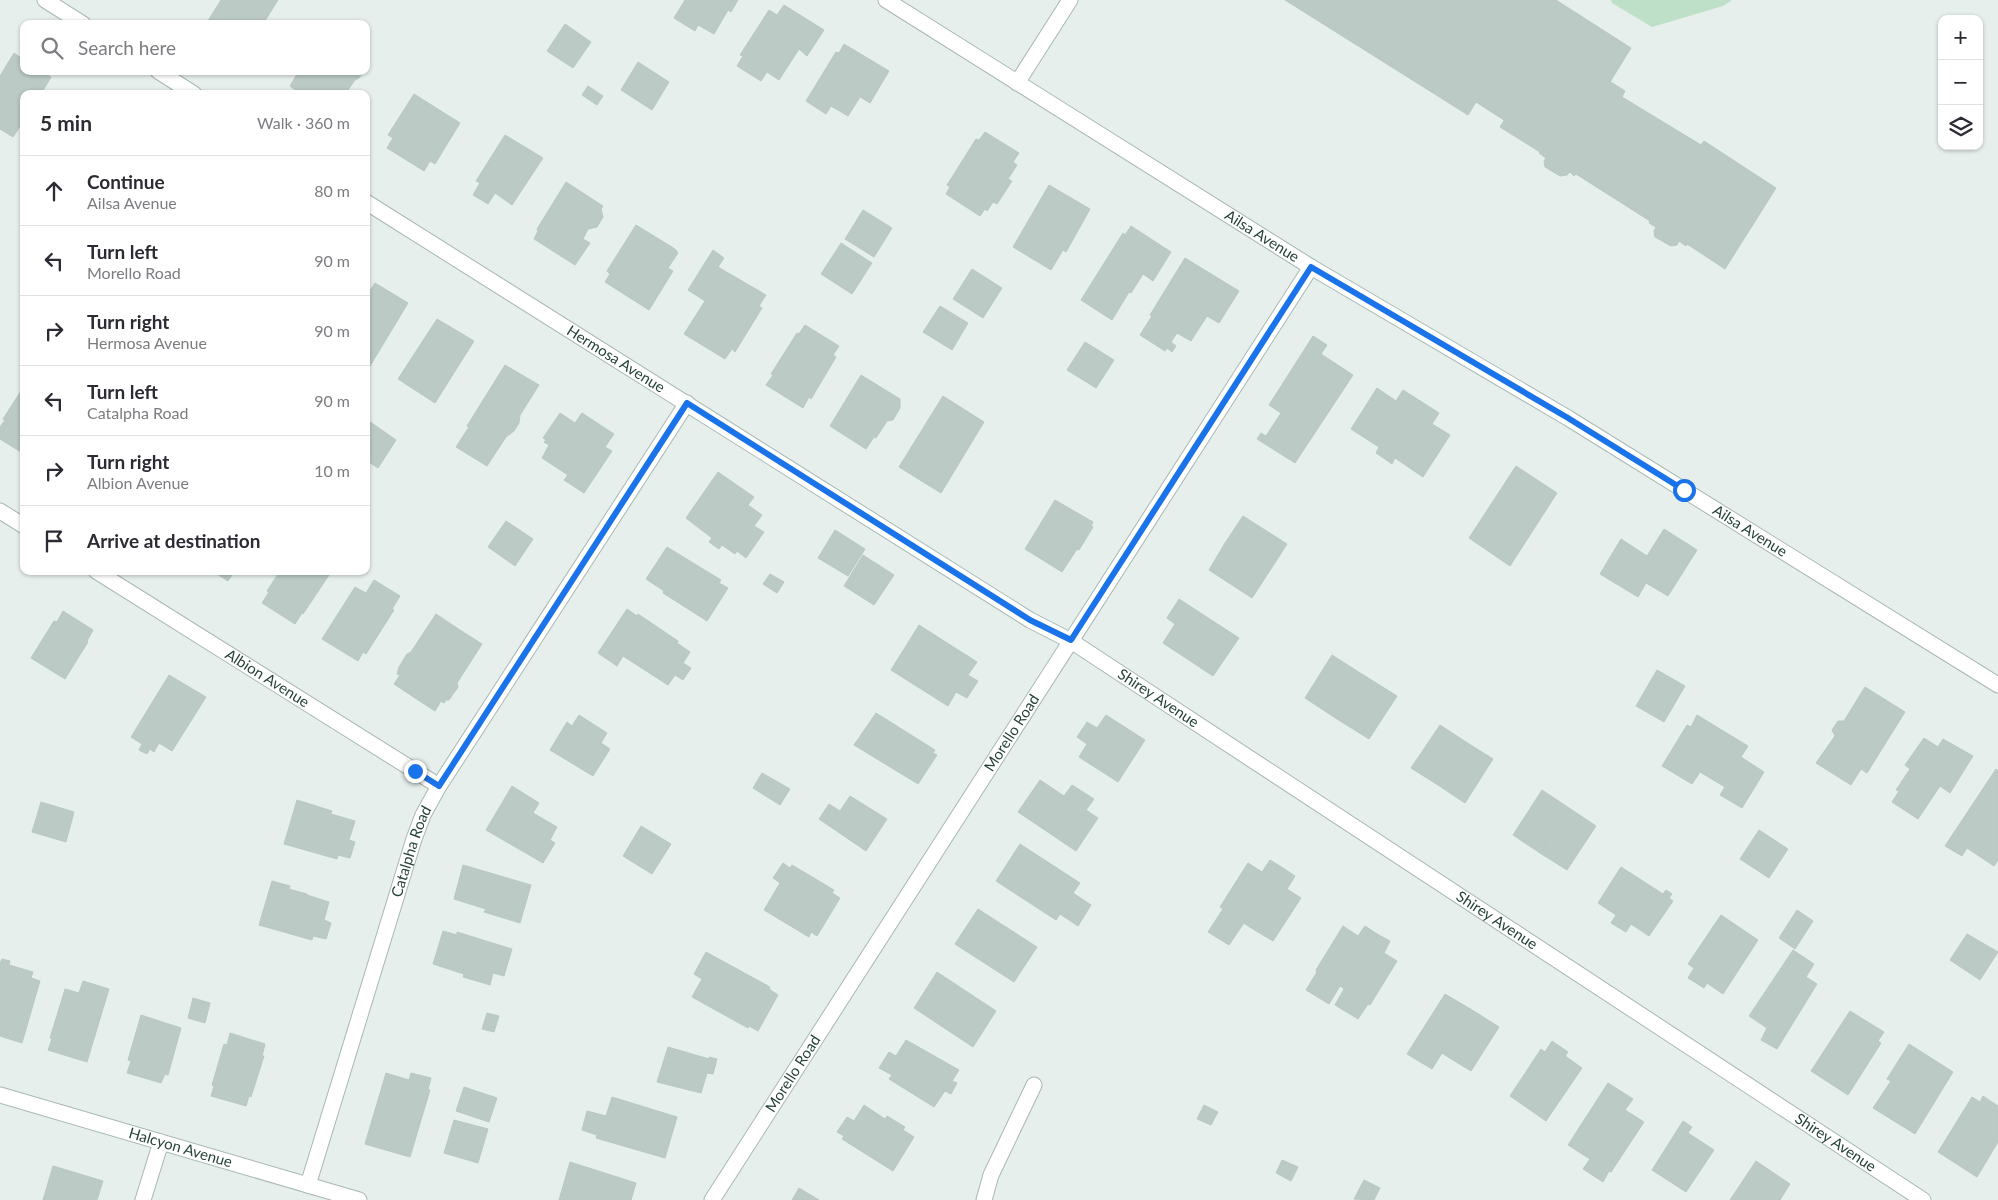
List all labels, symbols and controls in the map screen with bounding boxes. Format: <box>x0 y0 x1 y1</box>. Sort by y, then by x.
map controls <box>1938 15 1983 150</box>
button: + <box>1938 15 1983 60</box>
search box <box>20 20 370 75</box>
icon: search <box>38 34 66 62</box>
text: Search here <box>78 36 176 59</box>
button: − <box>1938 60 1983 105</box>
button: layers <box>1938 105 1983 150</box>
text: 5 min <box>40 110 92 135</box>
text: Walk · 360 m <box>257 113 350 132</box>
text: Continue <box>87 170 165 193</box>
icon: ahead <box>40 177 68 205</box>
text: 80 m <box>314 181 350 200</box>
text: Ailsa Avenue <box>87 193 177 212</box>
street label: Ailsa Avenue <box>1222 205 1303 265</box>
text: Turn left <box>87 240 158 263</box>
icon: left <box>40 247 68 275</box>
text: 90 m <box>314 251 350 270</box>
text: Morello Road <box>87 263 181 282</box>
text: Turn right <box>87 310 169 333</box>
icon: right <box>40 317 68 345</box>
text: 90 m <box>314 321 350 340</box>
street label: Hermosa Avenue <box>564 321 669 396</box>
text: Hermosa Avenue <box>87 333 207 352</box>
text: Turn left <box>87 380 158 403</box>
icon: left <box>40 387 68 415</box>
text: 90 m <box>314 391 350 410</box>
text: Catalpha Road <box>87 403 188 422</box>
text: Turn right <box>87 450 169 473</box>
icon: right <box>40 457 68 485</box>
text: 10 m <box>314 461 350 480</box>
text: Albion Avenue <box>87 473 189 492</box>
route start <box>1673 479 1696 502</box>
street label: Ailsa Avenue <box>1710 500 1791 560</box>
icon: arrive <box>40 527 68 555</box>
text: Arrive at destination <box>87 529 260 552</box>
street label: Albion Avenue <box>222 644 313 710</box>
street label: Shirey Avenue <box>1115 664 1203 731</box>
street label: Morello Road <box>980 691 1042 774</box>
route end <box>404 760 427 783</box>
street label: Catalpha Road <box>387 802 434 899</box>
street label: Shirey Avenue <box>1453 886 1541 953</box>
street label: Morello Road <box>761 1031 824 1115</box>
street label: Shirey Avenue <box>1792 1109 1880 1175</box>
street label: Halcyon Avenue <box>127 1123 235 1170</box>

